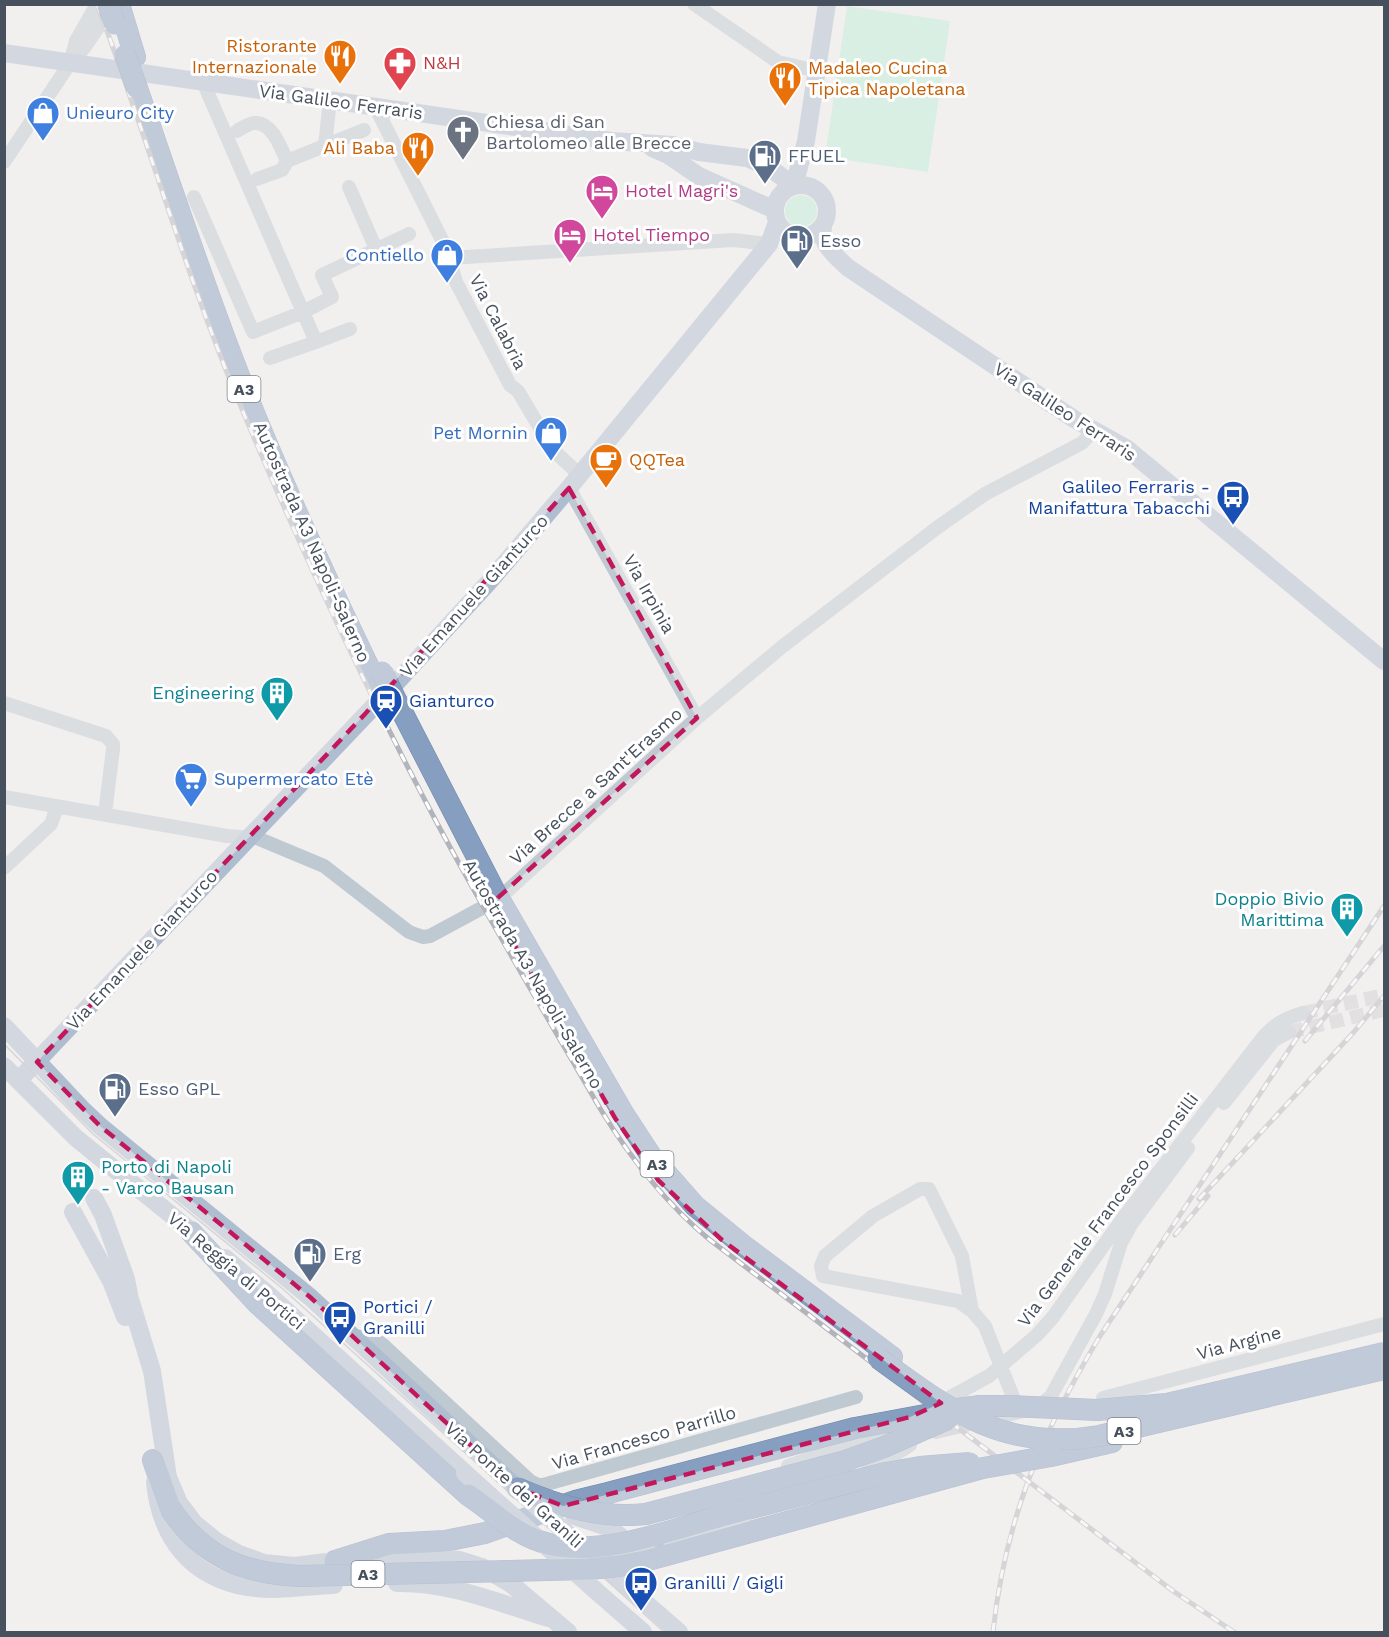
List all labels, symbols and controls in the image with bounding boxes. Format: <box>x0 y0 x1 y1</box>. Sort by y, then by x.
place label: Ristorante Internazionale <box>192 35 317 77</box>
restaurant icon: Ristorante Internazionale <box>322 38 358 85</box>
pharmacy icon: N&H <box>382 45 418 92</box>
place label: N&H <box>423 52 461 73</box>
place label: Madaleo Cucina Tipica Napoletana <box>808 57 966 99</box>
restaurant icon: Madaleo Cucina Tipica Napoletana <box>767 60 803 107</box>
street label: Via Galileo Ferraris <box>258 80 424 123</box>
shop icon: Unieuro City <box>25 95 61 142</box>
place label: Unieuro City <box>66 102 175 123</box>
place label: Chiesa di San Bartolomeo alle Brecce <box>486 111 691 153</box>
church icon: Chiesa di San Bartolomeo alle Brecce <box>445 114 481 161</box>
restaurant icon: Ali Baba <box>400 130 436 177</box>
place label: Ali Baba <box>323 137 395 158</box>
fuel station icon: FFUEL <box>747 138 783 185</box>
place label: FFUEL <box>788 145 845 166</box>
hotel icon: Hotel Magri's <box>584 173 620 220</box>
place label: Hotel Magri's <box>625 180 738 201</box>
hotel icon: Hotel Tiempo <box>552 217 588 264</box>
fuel station icon: Esso <box>779 223 815 270</box>
place label: Hotel Tiempo <box>593 224 710 245</box>
place label: Esso <box>820 230 861 251</box>
shop icon: Contiello <box>429 237 465 284</box>
place label: Contiello <box>345 244 424 265</box>
street label: Via Calabria <box>465 271 531 373</box>
street label: Via Galileo Ferraris <box>990 358 1140 465</box>
road number: A3 <box>228 376 260 402</box>
shop icon: Pet Mornin <box>533 415 569 462</box>
street label: Autostrada A3 Napoli-Salerno <box>250 418 375 666</box>
place label: Pet Mornin <box>433 422 528 443</box>
cafe icon: QQTea <box>588 442 624 489</box>
place label: QQTea <box>629 449 685 470</box>
place label: Galileo Ferraris - Manifattura Tabacchi <box>1028 476 1210 518</box>
bus stop icon: Galileo Ferraris - Manifattura Tabacchi <box>1215 479 1251 526</box>
street label: Via Emanuele Gianturco <box>395 510 552 681</box>
street label: Via Irpinia <box>619 551 680 637</box>
building icon: Engineering <box>259 675 295 722</box>
place label: Engineering <box>152 682 254 703</box>
station icon: Gianturco <box>368 683 404 730</box>
place label: Gianturco <box>409 690 495 711</box>
street label: Via Brecce a Sant'Erasmo <box>505 703 686 869</box>
supermarket icon: Supermercato Etè <box>173 761 209 808</box>
place label: Supermercato Etè <box>214 768 374 789</box>
street label: Autostrada A3 Napoli-Salerno <box>459 855 608 1092</box>
street label: Via Emanuele Gianturco <box>62 865 221 1034</box>
place label: Doppio Bivio Marittima <box>1214 888 1324 930</box>
building icon: Doppio Bivio Marittima <box>1329 891 1365 938</box>
fuel station icon: Esso GPL <box>97 1071 133 1118</box>
place label: Esso GPL <box>138 1078 220 1099</box>
street label: Via Generale Francesco Sponsilli <box>1013 1089 1202 1331</box>
road number: A3 <box>640 1151 674 1177</box>
place label: Porto di Napoli - Varco Bausan <box>101 1156 234 1198</box>
building icon: Porto di Napoli - Varco Bausan <box>60 1159 96 1206</box>
street label: Via Reggia di Portici <box>164 1207 309 1334</box>
fuel station icon: Erg <box>292 1236 328 1283</box>
place label: Erg <box>333 1243 361 1264</box>
place label: Portici / Granilli <box>363 1296 433 1338</box>
bus stop icon: Portici / Granilli <box>322 1299 358 1346</box>
street label: Via Argine <box>1194 1321 1283 1364</box>
street label: Via Francesco Parrillo <box>549 1401 738 1474</box>
street label: Via Ponte dei Granili <box>441 1417 588 1552</box>
road number: A3 <box>1108 1418 1140 1444</box>
road number: A3 <box>352 1561 385 1587</box>
bus stop icon: Granilli / Gigli <box>623 1565 659 1612</box>
place label: Granilli / Gigli <box>664 1572 784 1593</box>

